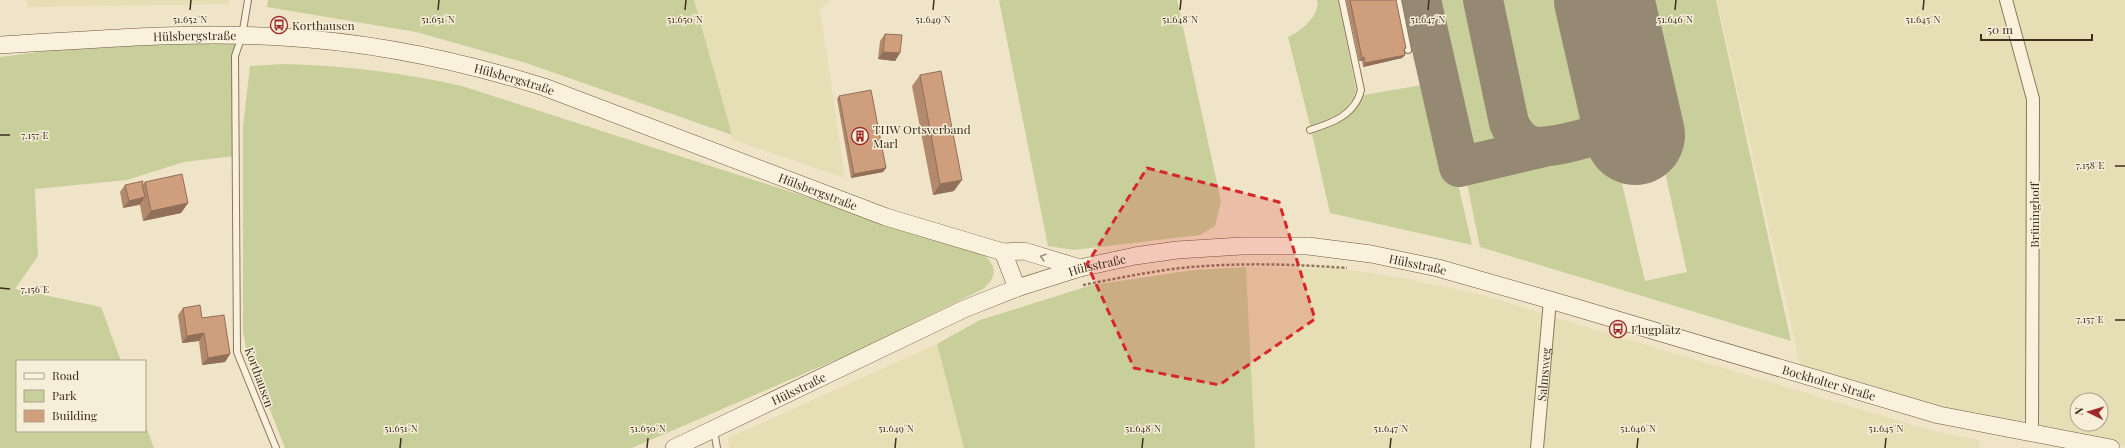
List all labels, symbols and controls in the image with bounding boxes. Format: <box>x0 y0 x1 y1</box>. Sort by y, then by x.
text: 51.652°N <box>173 12 207 26</box>
text: 51.651°N <box>421 12 455 26</box>
text: 51.650°N <box>667 12 703 26</box>
text: 51.649°N <box>915 12 951 26</box>
text: 51.648°N <box>1162 12 1198 26</box>
text: 51.647°N <box>1411 12 1445 26</box>
text: 51.646°N <box>1657 12 1693 26</box>
text: 51.645°N <box>1906 12 1940 26</box>
bus stop icon: Korthausen <box>269 15 289 35</box>
scale bar <box>1981 16 2092 42</box>
place label: Korthausen <box>292 17 355 33</box>
text: 50 m <box>1987 21 2013 37</box>
street label: Hülsbergstraße <box>153 27 237 44</box>
street label: Hülsbergstraße <box>472 60 557 98</box>
place label: THW Ortsverband Marl <box>873 121 971 151</box>
building icon: THW Ortsverband Marl <box>850 126 870 146</box>
text: 7.157°E <box>21 128 49 142</box>
text: 7.158°E <box>2076 158 2104 172</box>
street label: Hülsbergstraße <box>776 169 860 213</box>
street label: Brüninghoff <box>2026 181 2042 248</box>
street label: Hülsstraße <box>1066 250 1127 279</box>
street label: Hülsstraße <box>1388 250 1449 278</box>
one-way arrow <box>1039 253 1046 262</box>
text: 7.156°E <box>21 282 49 296</box>
text: 7.157°E <box>2076 312 2104 326</box>
bus stop icon: Flugplatz <box>1608 319 1628 339</box>
place label: Flugplatz <box>1631 321 1681 337</box>
street label: Korthausen <box>242 345 278 409</box>
street label: Salmsweg <box>1533 346 1554 402</box>
legend <box>16 360 146 432</box>
street label: Bockholter Straße <box>1780 361 1878 404</box>
text: Road <box>52 367 79 383</box>
street label: Hülsstraße <box>768 368 828 408</box>
text: Park <box>52 387 77 403</box>
north arrow <box>2069 392 2109 432</box>
text: N <box>2071 406 2086 416</box>
text: Building <box>52 407 98 423</box>
text: 51.651°N <box>384 421 418 435</box>
text: 51.650°N <box>630 421 666 435</box>
text: 51.649°N <box>878 421 914 435</box>
text: 51.648°N <box>1125 421 1161 435</box>
text: 51.647°N <box>1374 421 1408 435</box>
text: 51.646°N <box>1620 421 1656 435</box>
text: 51.645°N <box>1869 421 1903 435</box>

